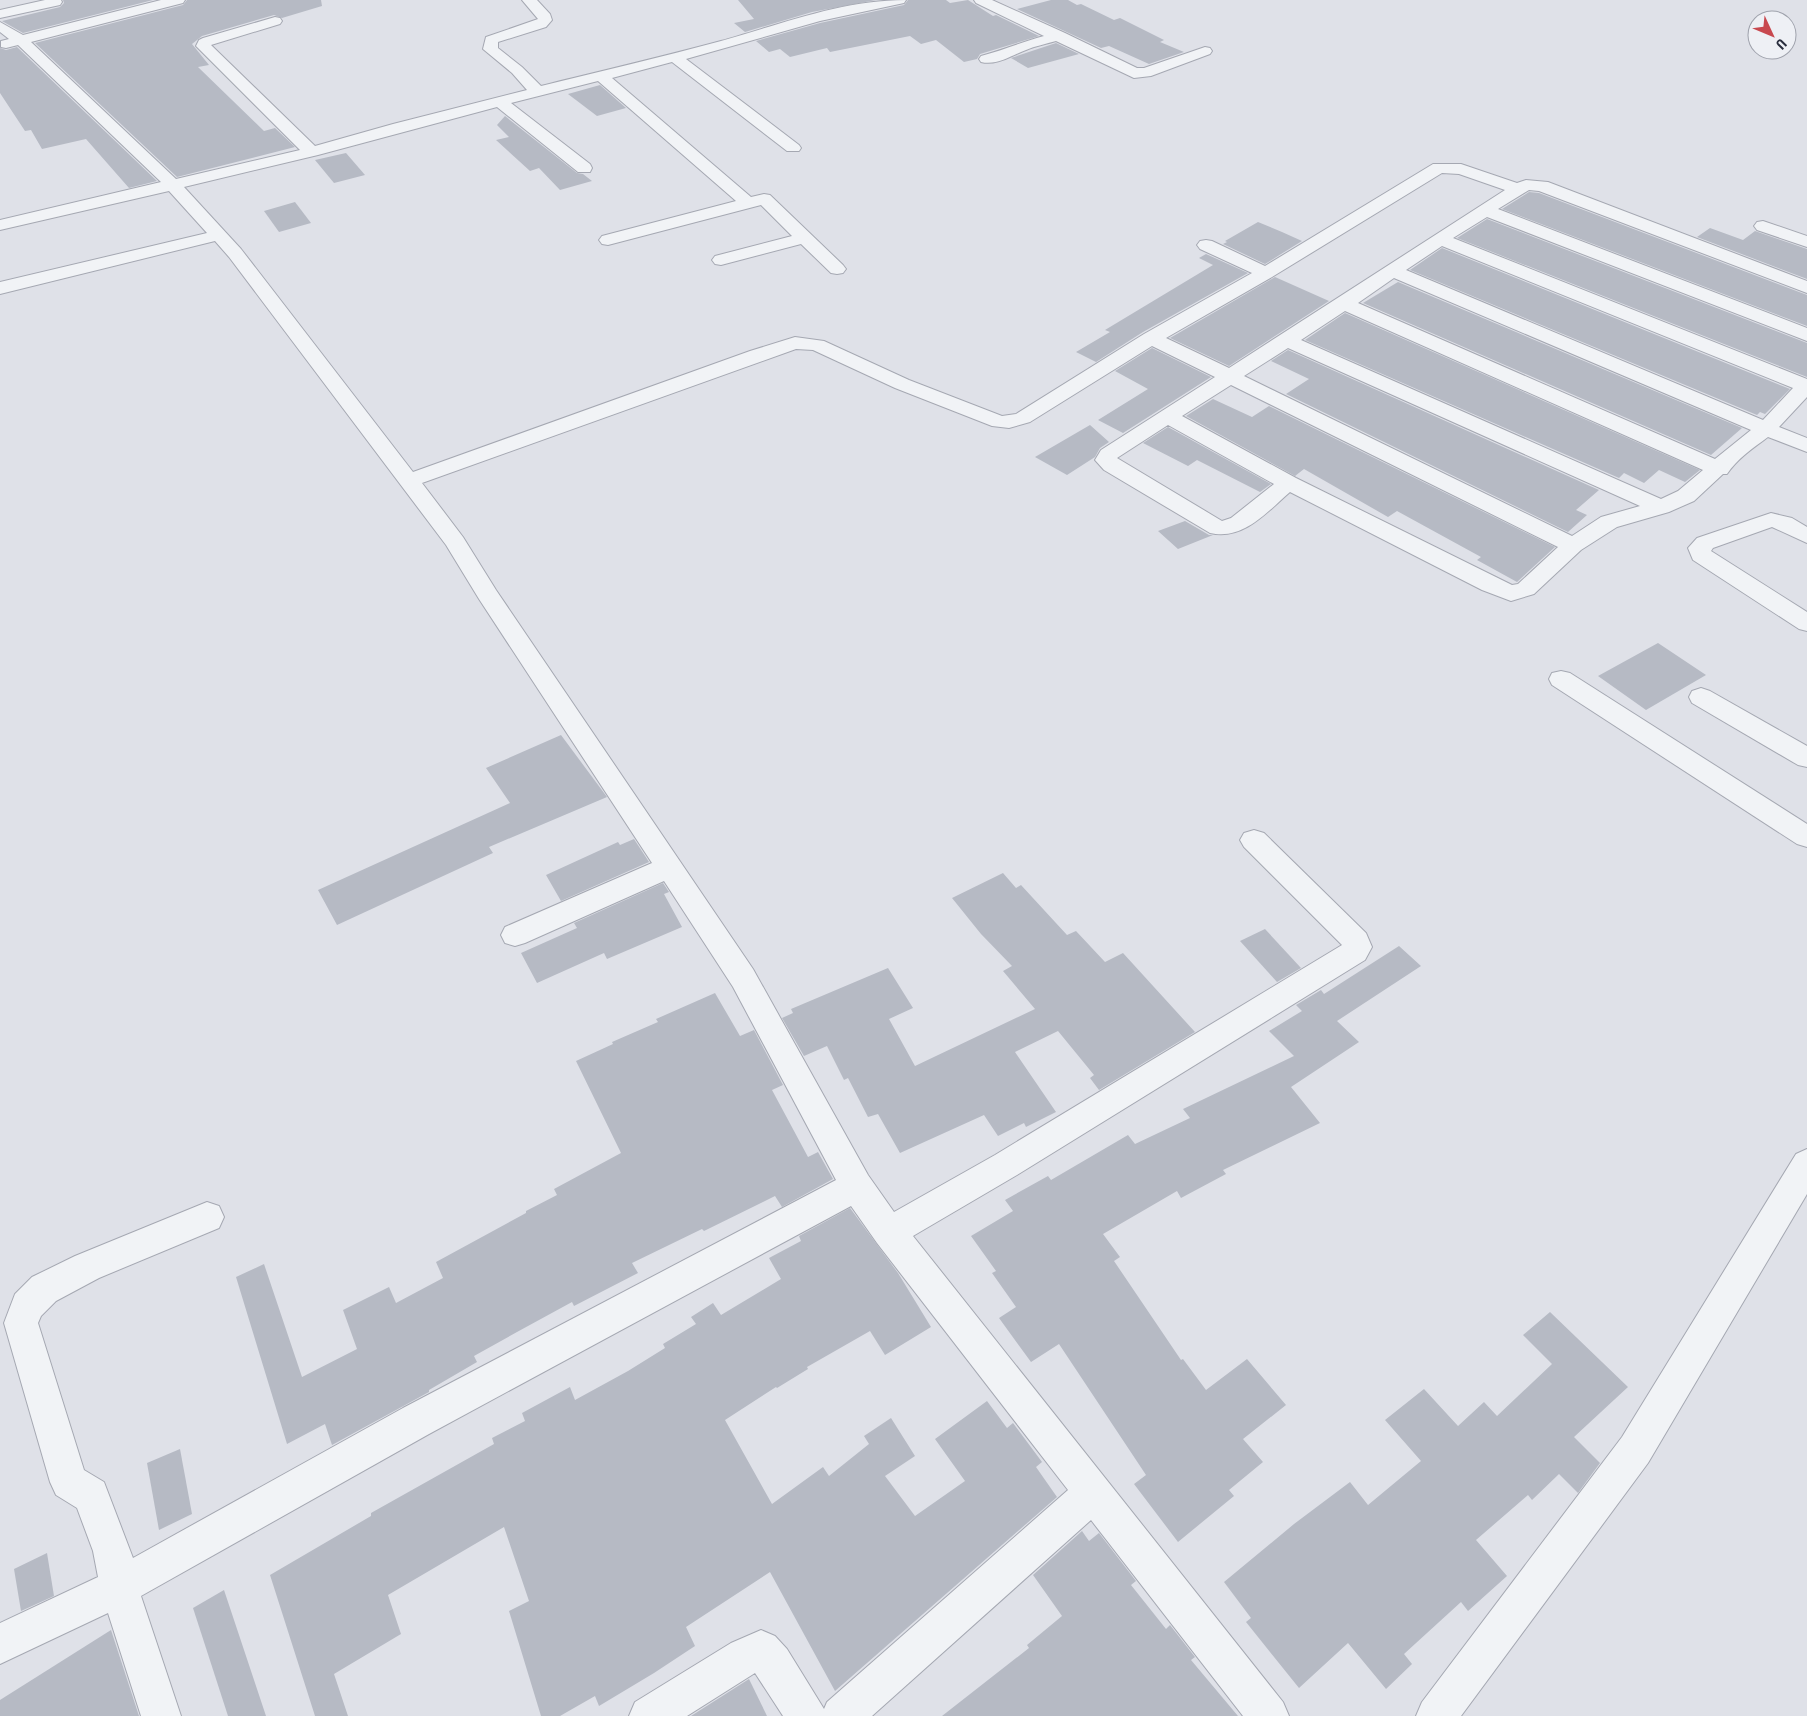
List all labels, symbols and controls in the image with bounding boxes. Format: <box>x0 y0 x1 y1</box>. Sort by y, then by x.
north arrow <box>1747 10 1797 60</box>
text: U <box>1773 36 1790 52</box>

